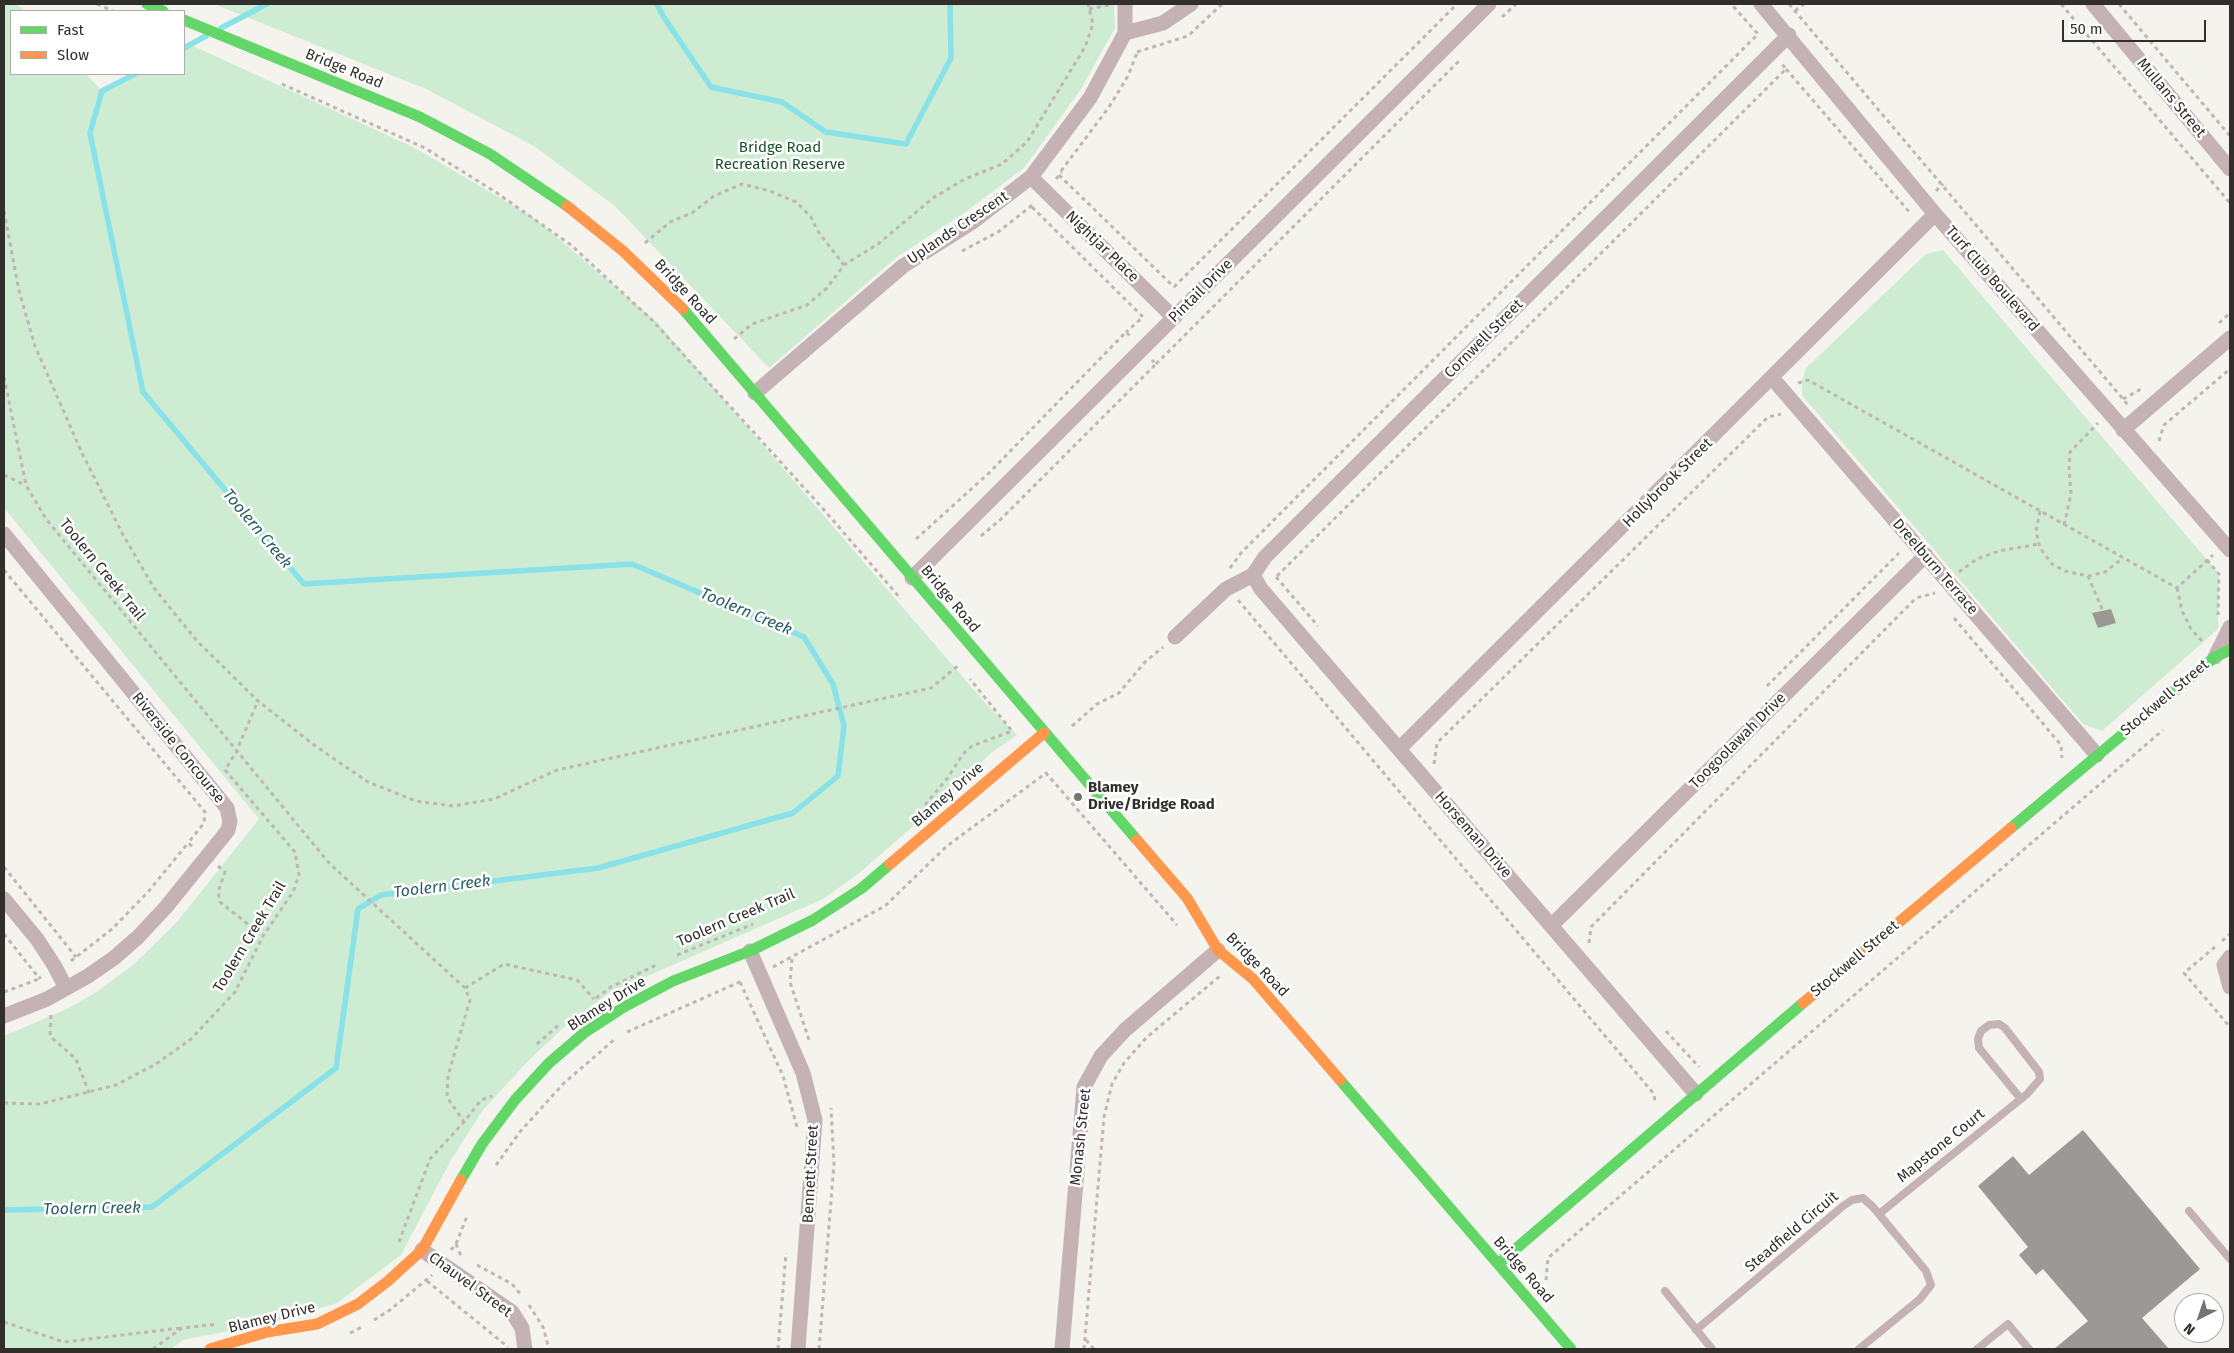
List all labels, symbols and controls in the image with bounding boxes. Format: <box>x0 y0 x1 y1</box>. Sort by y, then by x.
legend <box>10 10 185 75</box>
scale bar <box>2064 10 2208 42</box>
text: 50 m <box>2070 20 2103 38</box>
text: Fast <box>57 21 84 39</box>
street label: Bridge Road <box>302 45 386 93</box>
text: Slow <box>57 46 89 64</box>
street label: Mullans Street <box>2133 55 2209 141</box>
park label: Bridge Road Recreation Reserve <box>715 139 845 174</box>
street label: Uplands Crescent <box>904 188 1012 268</box>
street label: Nightjar Place <box>1062 208 1142 286</box>
street label: Turf Club Boulevard <box>1941 223 2043 335</box>
street label: Pintail Drive <box>1165 255 1237 327</box>
street label: Bridge Road <box>650 256 720 328</box>
street label: Cornwell Street <box>1441 296 1527 382</box>
street label: Hollybrook Street <box>1620 435 1716 531</box>
water label: Toolern Creek <box>218 485 296 573</box>
street label: Toolern Creek Trail <box>55 515 149 625</box>
street label: Dreelburn Terrace <box>1888 515 1982 619</box>
street label: Bridge Road <box>917 562 983 636</box>
water label: Toolern Creek <box>697 584 795 640</box>
street label: Stockwell Street <box>2117 656 2213 740</box>
street label: Riverside Concourse <box>128 689 228 807</box>
street label: Toogoolawah Drive <box>1686 689 1790 793</box>
street label: Blamey Drive <box>908 759 988 831</box>
place label: Blamey Drive/Bridge Road <box>1088 779 1215 814</box>
street label: Horseman Drive <box>1431 788 1515 882</box>
marker: Blamey Drive/Bridge Road <box>1072 791 1084 803</box>
water label: Toolern Creek <box>392 872 492 902</box>
street label: Toolern Creek Trail <box>210 878 290 996</box>
street label: Toolern Creek Trail <box>674 885 798 951</box>
street label: Stockwell Street <box>1807 917 1903 1001</box>
street label: Bridge Road <box>1222 929 1292 1001</box>
street label: Blamey Drive <box>564 973 650 1035</box>
street label: Monash Street <box>1067 1087 1095 1187</box>
street label: Mapstone Court <box>1894 1105 1988 1187</box>
street label: Bennett Street <box>799 1124 823 1224</box>
street label: Steadfield Circuit <box>1742 1188 1842 1276</box>
water label: Toolern Creek <box>43 1199 141 1219</box>
street label: Bridge Road <box>1489 1233 1557 1307</box>
street label: Chauvel Street <box>425 1249 515 1321</box>
north arrow <box>2174 1293 2224 1343</box>
street label: Blamey Drive <box>227 1298 317 1338</box>
text: N <box>2180 1319 2199 1338</box>

